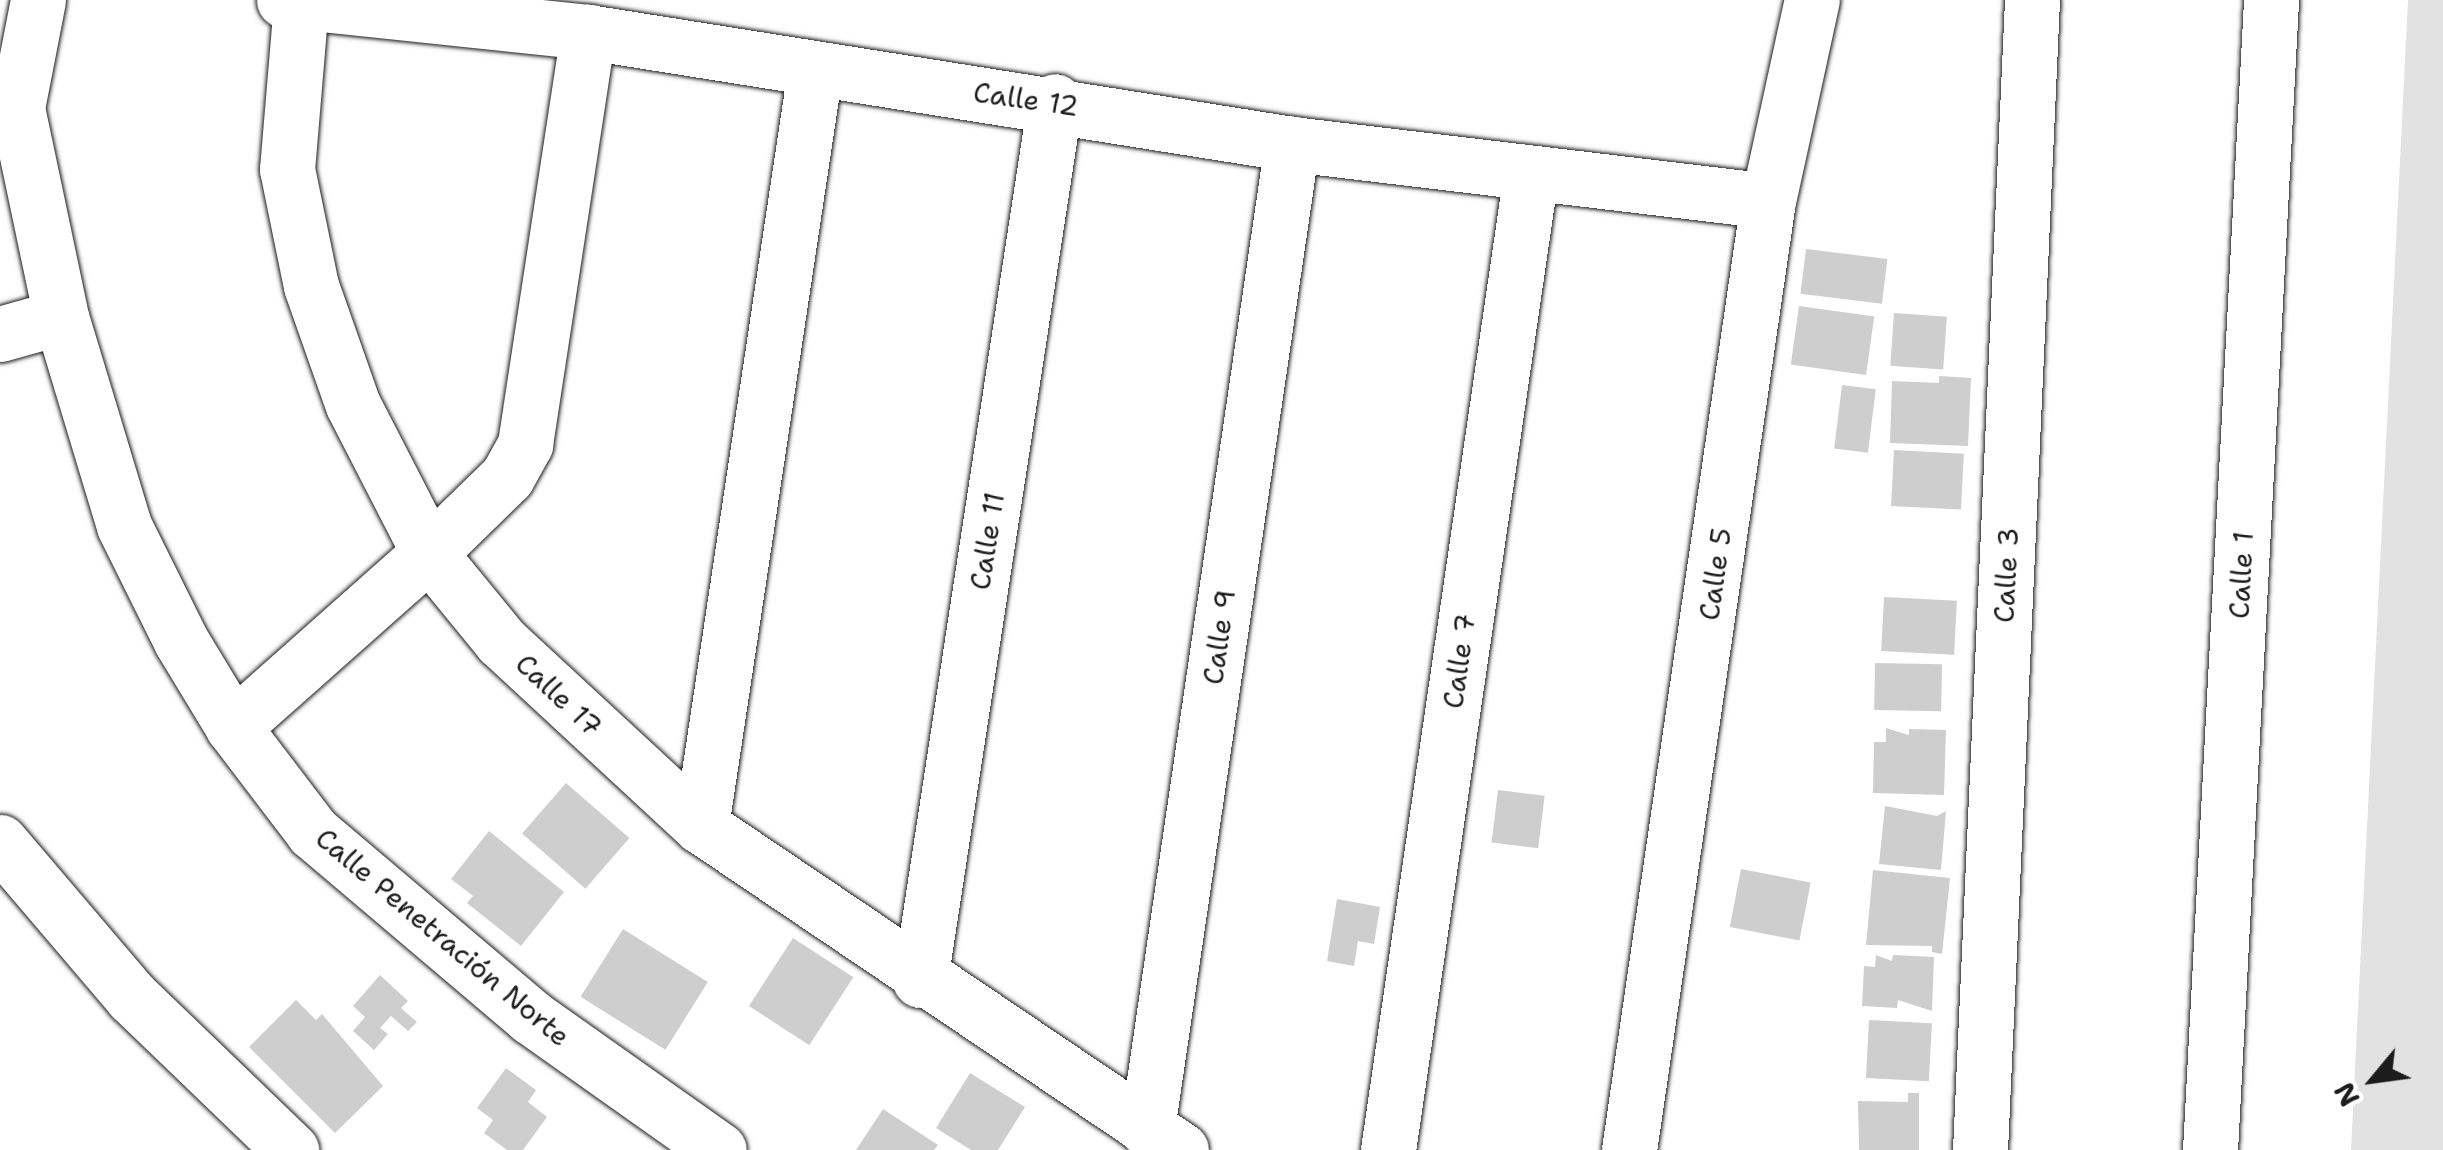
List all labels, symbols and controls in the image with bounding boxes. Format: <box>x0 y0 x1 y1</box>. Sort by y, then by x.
street label: Calle 12 <box>971 75 1081 123</box>
street label: Calle 11 <box>963 490 1011 592</box>
street label: Calle 5 <box>1692 525 1738 623</box>
street label: Calle 3 <box>1987 526 2025 624</box>
street label: Calle 1 <box>2222 530 2260 620</box>
street label: Calle 9 <box>1196 587 1242 687</box>
street label: Calle 7 <box>1436 611 1482 711</box>
street label: Calle 17 <box>509 647 609 743</box>
street label: Calle Penetración Norte <box>309 821 577 1053</box>
north arrow <box>2323 1030 2423 1130</box>
text: N <box>2325 1076 2369 1113</box>

